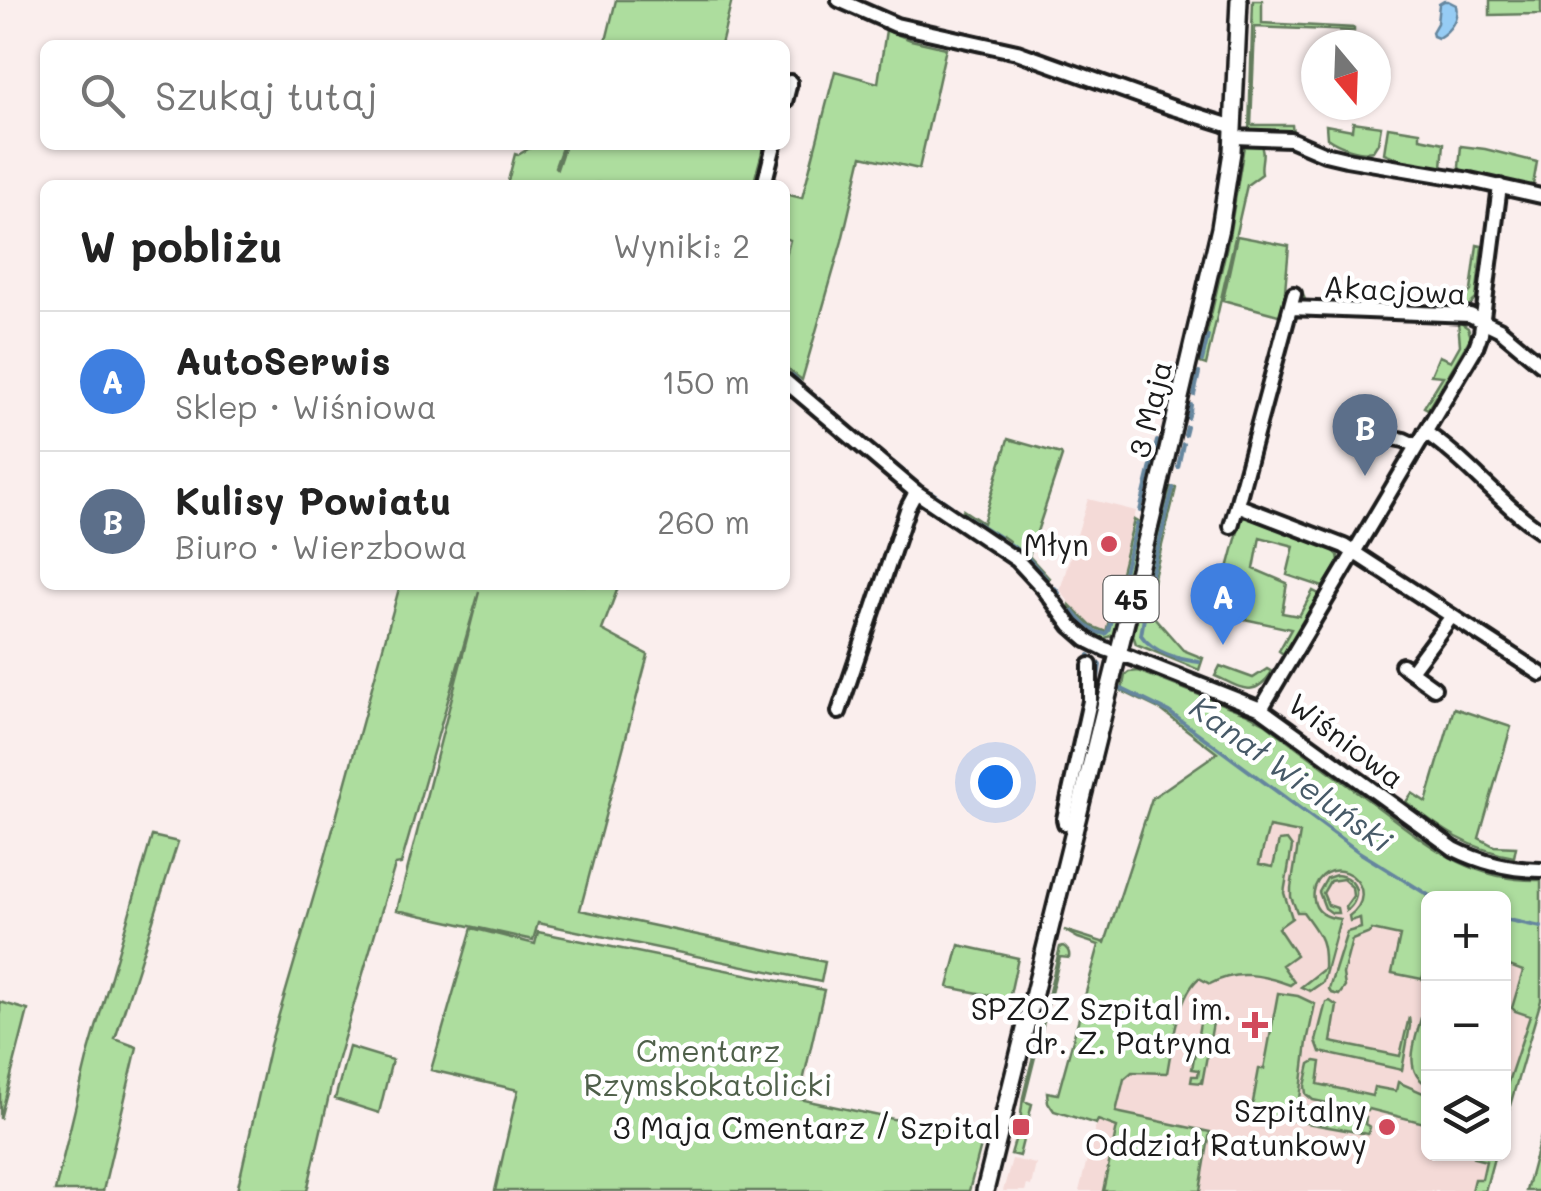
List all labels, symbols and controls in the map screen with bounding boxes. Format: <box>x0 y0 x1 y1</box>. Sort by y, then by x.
north arrow <box>1301 30 1391 120</box>
search box <box>40 40 790 150</box>
icon: search <box>75 68 130 123</box>
text: Szukaj tutaj <box>155 70 378 120</box>
text: W pobliżu <box>80 218 283 273</box>
text: Wyniki: 2 <box>613 224 750 266</box>
street label: Akacjowa <box>1323 265 1467 313</box>
text: AutoSerwis <box>175 335 391 385</box>
street label: 3 Maja <box>1118 356 1180 462</box>
text: A <box>101 360 124 402</box>
text: 150 m <box>662 360 750 402</box>
text: Sklep · Wiśniowa <box>175 385 437 427</box>
pin: B <box>1332 394 1398 476</box>
text: Kulisy Powiatu <box>175 475 451 525</box>
text: B <box>102 500 123 542</box>
text: 260 m <box>657 500 750 542</box>
place label: Młyn <box>1023 524 1089 564</box>
text: Biuro · Wierzbowa <box>175 525 467 567</box>
marker: Młyn <box>1098 533 1120 555</box>
pin: A <box>1190 562 1256 645</box>
road number: 45 <box>1104 576 1158 622</box>
street label: Wiśniowa <box>1281 683 1413 797</box>
water label: Kanał Wieluński <box>1182 685 1402 861</box>
your location <box>970 757 1021 808</box>
map controls <box>1421 891 1511 1161</box>
button: + <box>1421 891 1511 981</box>
button: − <box>1421 981 1511 1071</box>
place label: SPZOZ Szpital im. dr. Z. Patryna <box>971 988 1232 1062</box>
marker: SPZOZ Szpital im. dr. Z. Patryna <box>1242 1012 1268 1038</box>
park label: Cmentarz Rzymskokatolicki <box>584 1030 832 1104</box>
button: layers <box>1421 1071 1511 1161</box>
place label: Szpitalny Oddział Ratunkowy <box>1085 1090 1367 1164</box>
place label: 3 Maja Cmentarz / Szpital <box>613 1107 1001 1147</box>
marker: 3 Maja Cmentarz / Szpital <box>1010 1116 1032 1138</box>
marker: Szpitalny Oddział Ratunkowy <box>1376 1116 1398 1138</box>

